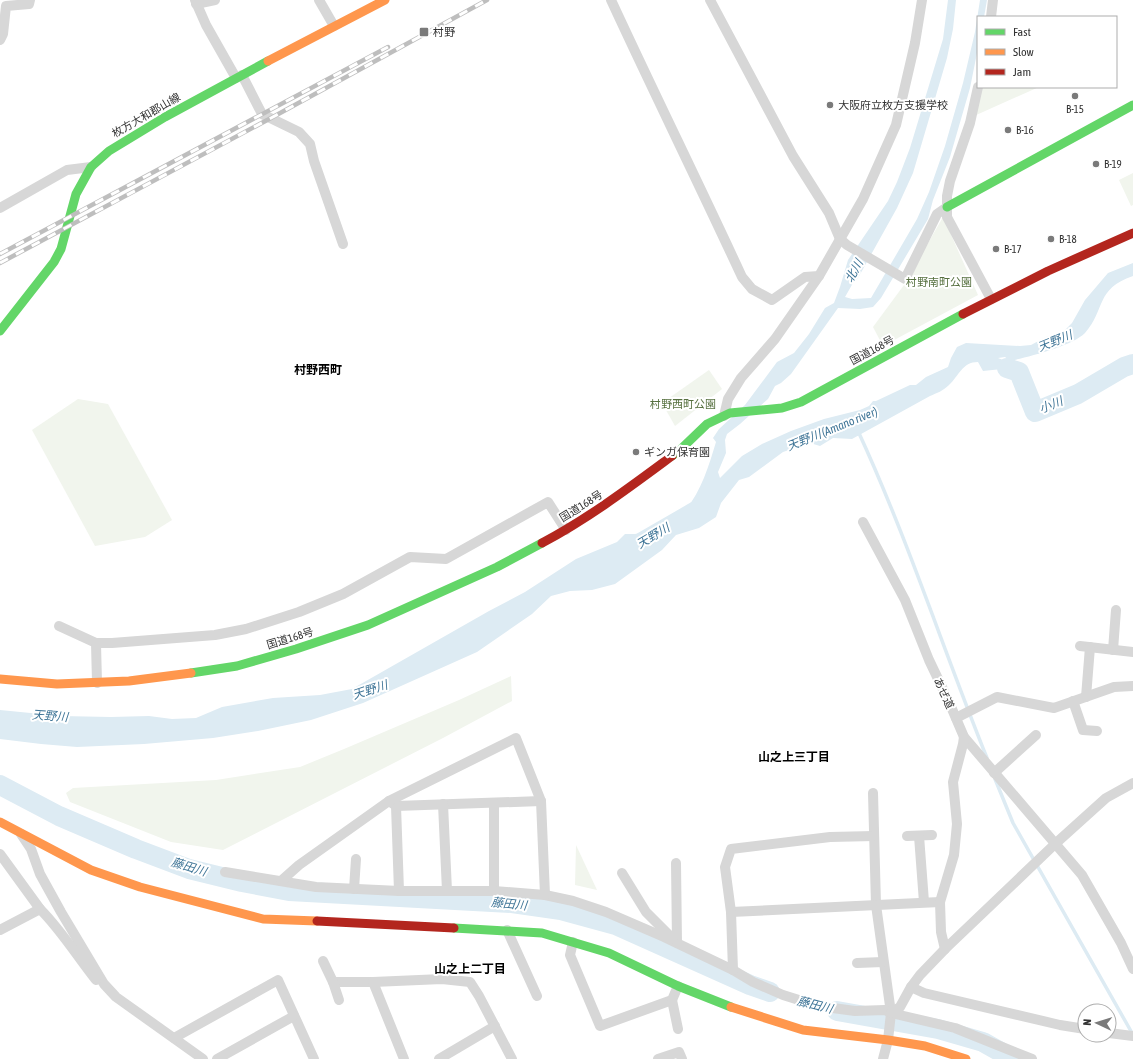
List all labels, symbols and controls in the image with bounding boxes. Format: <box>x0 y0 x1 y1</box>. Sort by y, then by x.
legend <box>977 16 1117 88</box>
text: Fast <box>1013 25 1031 39</box>
marker: 村野 <box>418 26 430 38</box>
place label: 村野 <box>433 26 455 38</box>
text: Slow <box>1013 45 1034 59</box>
text: Jam <box>1013 65 1031 79</box>
street label: 枚方大和郡山線 <box>110 91 182 139</box>
marker: B-15 <box>1070 91 1080 101</box>
place label: 大阪府立枚方支援学校 <box>838 99 948 111</box>
marker: 大阪府立枚方支援学校 <box>825 100 835 110</box>
place label: B-15 <box>1066 103 1084 115</box>
place label: B-16 <box>1016 124 1034 136</box>
marker: B-16 <box>1003 125 1013 135</box>
place label: B-19 <box>1104 158 1122 170</box>
marker: B-19 <box>1091 159 1101 169</box>
place label: B-18 <box>1059 233 1077 245</box>
marker: B-18 <box>1046 234 1056 244</box>
place label: B-17 <box>1004 243 1022 255</box>
marker: B-17 <box>991 244 1001 254</box>
water label: 北川 <box>842 255 867 285</box>
park label: 村野南町公園 <box>906 276 972 288</box>
water label: 天野川 <box>1036 327 1076 354</box>
street label: 国道168号 <box>848 333 896 367</box>
district label: 村野西町 <box>294 363 342 377</box>
water label: 小川 <box>1037 393 1067 416</box>
park label: 村野西町公園 <box>650 398 716 410</box>
water label: 天野川 (Amano river) <box>785 404 880 454</box>
place label: ギンガ保育園 <box>644 446 710 458</box>
marker: ギンガ保育園 <box>631 447 641 457</box>
street label: 国道168号 <box>557 488 605 524</box>
water label: 天野川 <box>634 520 674 551</box>
street label: 国道168号 <box>265 625 315 651</box>
street label: あぜ道 <box>932 676 956 710</box>
water label: 天野川 <box>351 677 391 702</box>
water label: 天野川 <box>32 708 70 724</box>
district label: 山之上三丁目 <box>758 750 830 764</box>
water label: 藤田川 <box>170 855 210 880</box>
water label: 藤田川 <box>490 895 530 913</box>
district label: 山之上二丁目 <box>434 962 506 976</box>
water label: 藤田川 <box>796 994 836 1017</box>
north arrow <box>1077 1003 1117 1043</box>
text: N <box>1081 1019 1093 1026</box>

